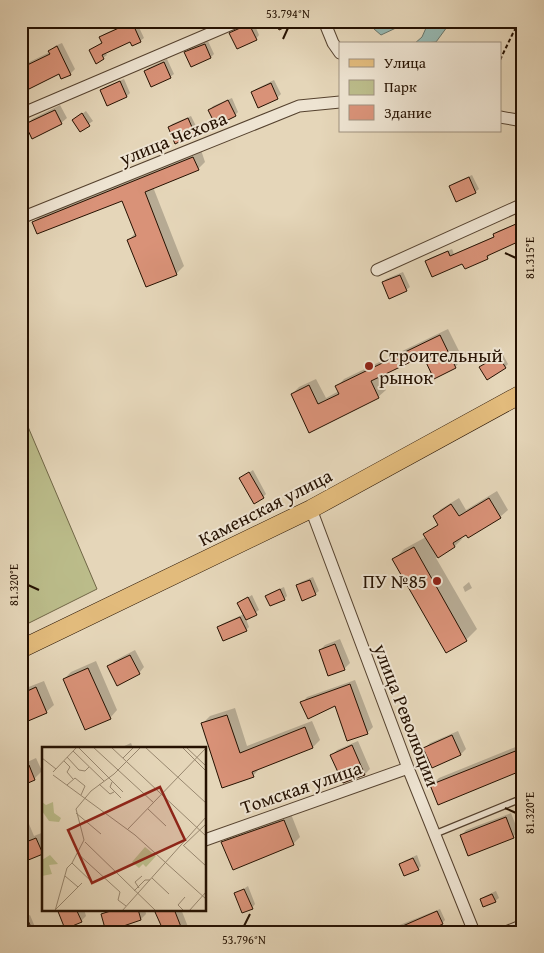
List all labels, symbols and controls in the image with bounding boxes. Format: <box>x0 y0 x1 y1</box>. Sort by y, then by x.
text: 53.794°N <box>266 5 310 22</box>
legend <box>339 42 502 132</box>
text: Улица <box>384 52 427 73</box>
text: Парк <box>384 76 417 97</box>
text: Здание <box>384 102 432 123</box>
street label: улица Чехова <box>114 104 231 173</box>
text: 81.315°E <box>521 237 538 279</box>
place label: Строительный рынок <box>379 341 503 391</box>
marker: Строительный рынок <box>363 360 375 372</box>
street label: Каменская улица <box>193 461 337 553</box>
text: 81.320°E <box>5 564 22 606</box>
place label: ПУ №85 <box>363 567 427 595</box>
marker: ПУ №85 <box>431 575 443 587</box>
street label: улица Революции <box>366 638 447 791</box>
inset map <box>42 747 206 910</box>
street label: Томская улица <box>237 753 365 821</box>
text: 81.320°E <box>521 792 538 834</box>
text: 53.796°N <box>222 931 266 948</box>

